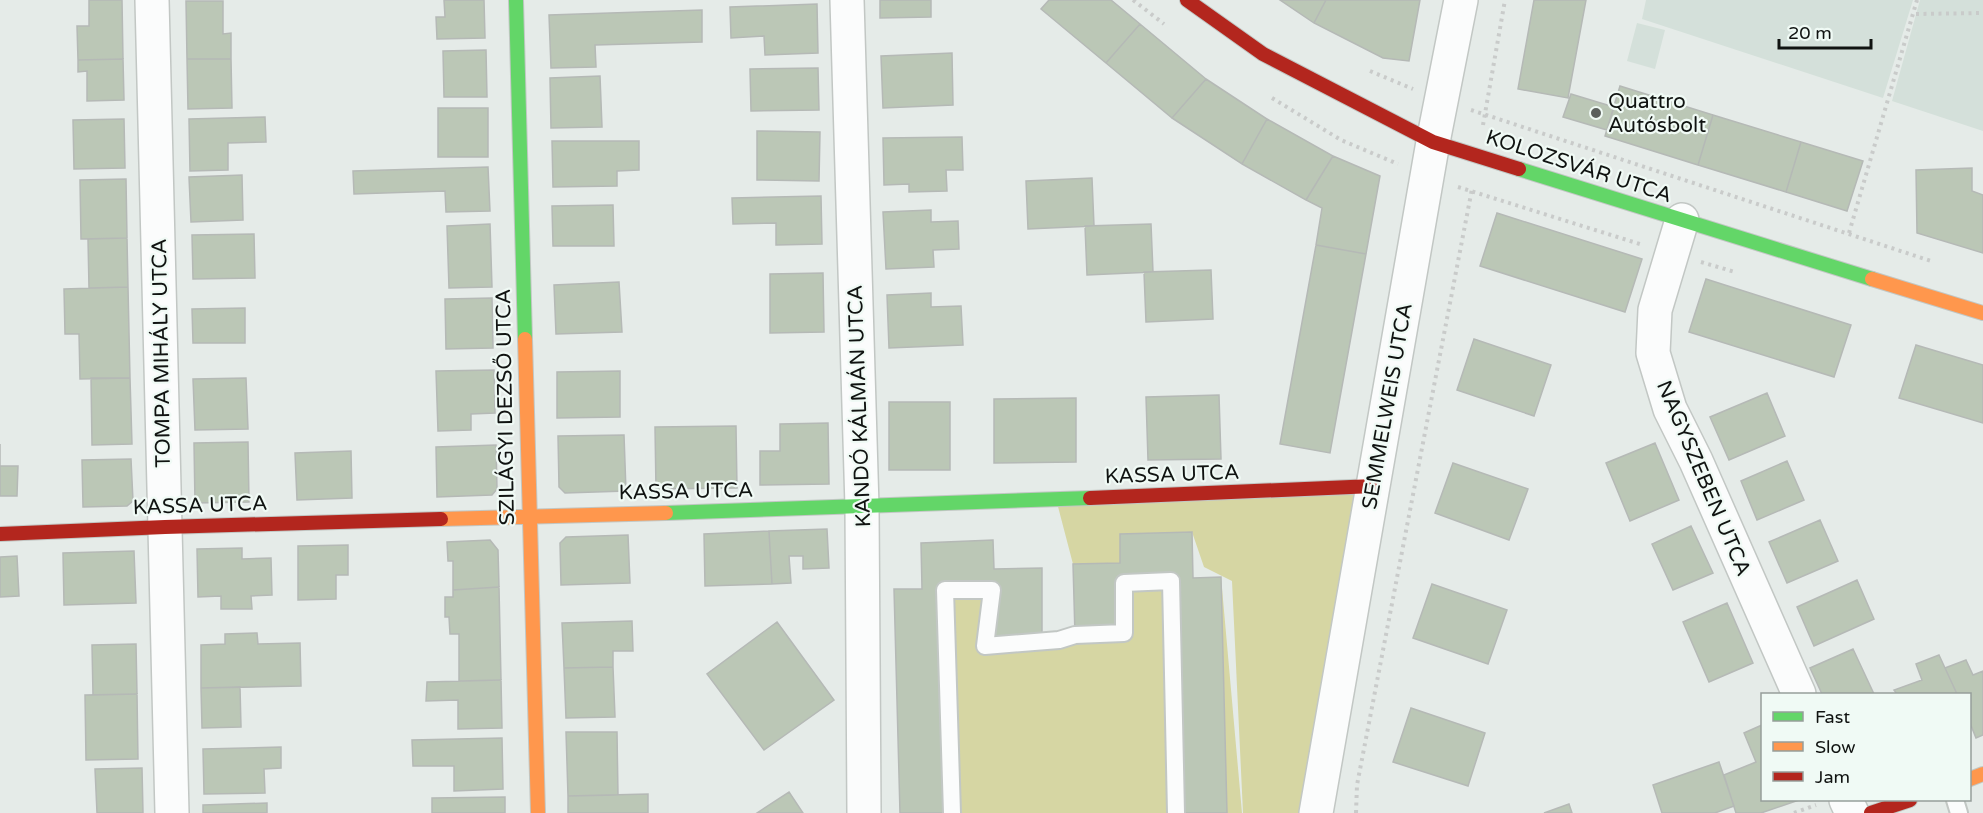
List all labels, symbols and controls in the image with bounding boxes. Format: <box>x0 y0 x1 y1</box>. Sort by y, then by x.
scale bar <box>1779 12 1870 50</box>
text: 20 m <box>1788 22 1832 44</box>
place label: Quattro Autósbolt <box>1608 89 1706 138</box>
marker: Quattro Autósbolt <box>1589 106 1603 120</box>
street label: KOLOZSVÁR UTCA <box>1483 125 1675 208</box>
street label: TOMPA MIHÁLY UTCA <box>147 238 176 468</box>
street label: KANDÓ KÁLMÁN UTCA <box>843 284 876 528</box>
street label: SZILÁGYI DEZSŐ UTCA <box>491 288 520 525</box>
street label: SEMMELWEIS UTCA <box>1357 301 1418 511</box>
street label: NAGYSZEBEN UTCA <box>1651 377 1756 580</box>
street label: KASSA UTCA <box>1104 460 1240 489</box>
street label: KASSA UTCA <box>618 478 754 505</box>
street label: KASSA UTCA <box>132 491 268 520</box>
legend <box>1761 693 1971 801</box>
text: Fast <box>1815 706 1850 728</box>
text: Slow <box>1815 736 1856 758</box>
text: Jam <box>1815 766 1850 788</box>

